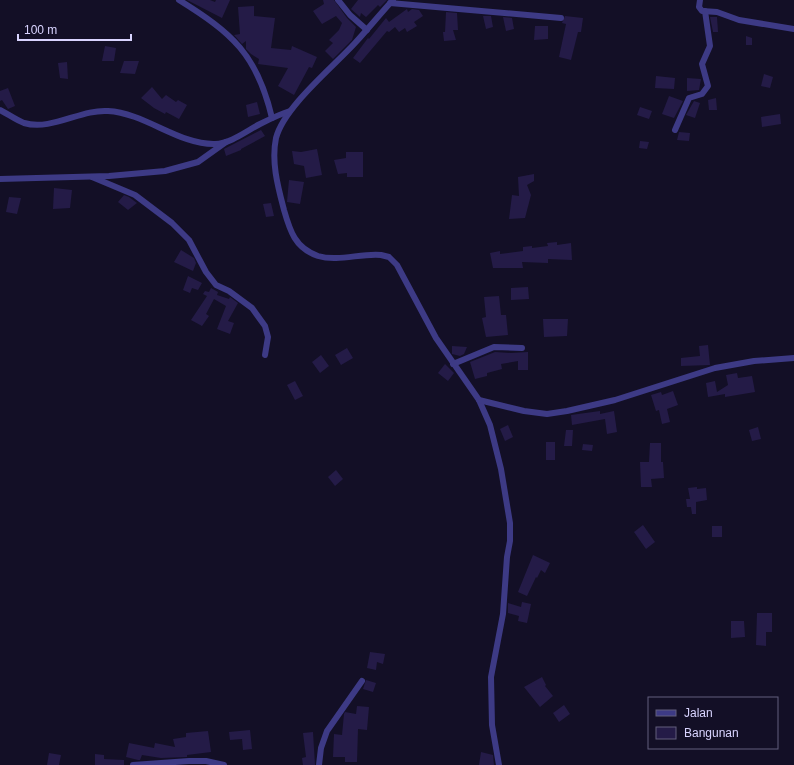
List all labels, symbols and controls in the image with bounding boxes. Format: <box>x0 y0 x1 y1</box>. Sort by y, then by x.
scale bar <box>18 16 131 42</box>
text: 100 m <box>24 23 57 37</box>
legend <box>648 697 778 749</box>
text: Jalan <box>684 706 713 720</box>
text: Bangunan <box>684 726 739 740</box>

